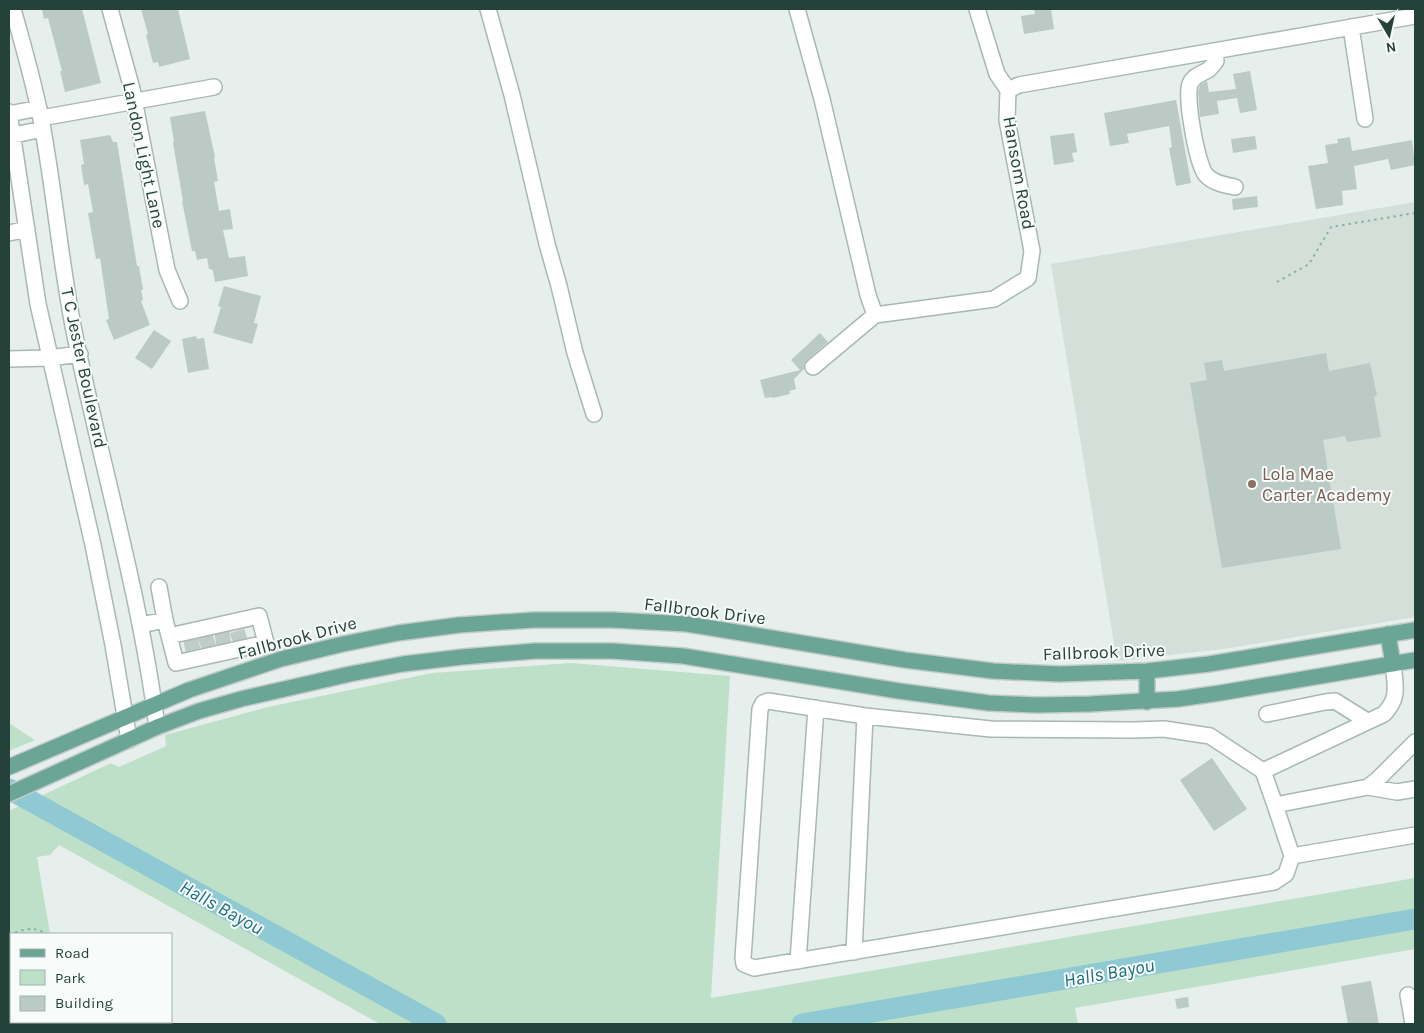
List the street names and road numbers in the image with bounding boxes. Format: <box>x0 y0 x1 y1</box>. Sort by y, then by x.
street label: Landon Light Lane <box>118 80 170 230</box>
street label: Hansom Road <box>998 115 1040 231</box>
street label: T C Jester Boulevard <box>56 286 112 450</box>
street label: Fallbrook Drive <box>643 593 767 629</box>
street label: Fallbrook Drive <box>235 612 359 664</box>
street label: Fallbrook Drive <box>1043 639 1165 665</box>

